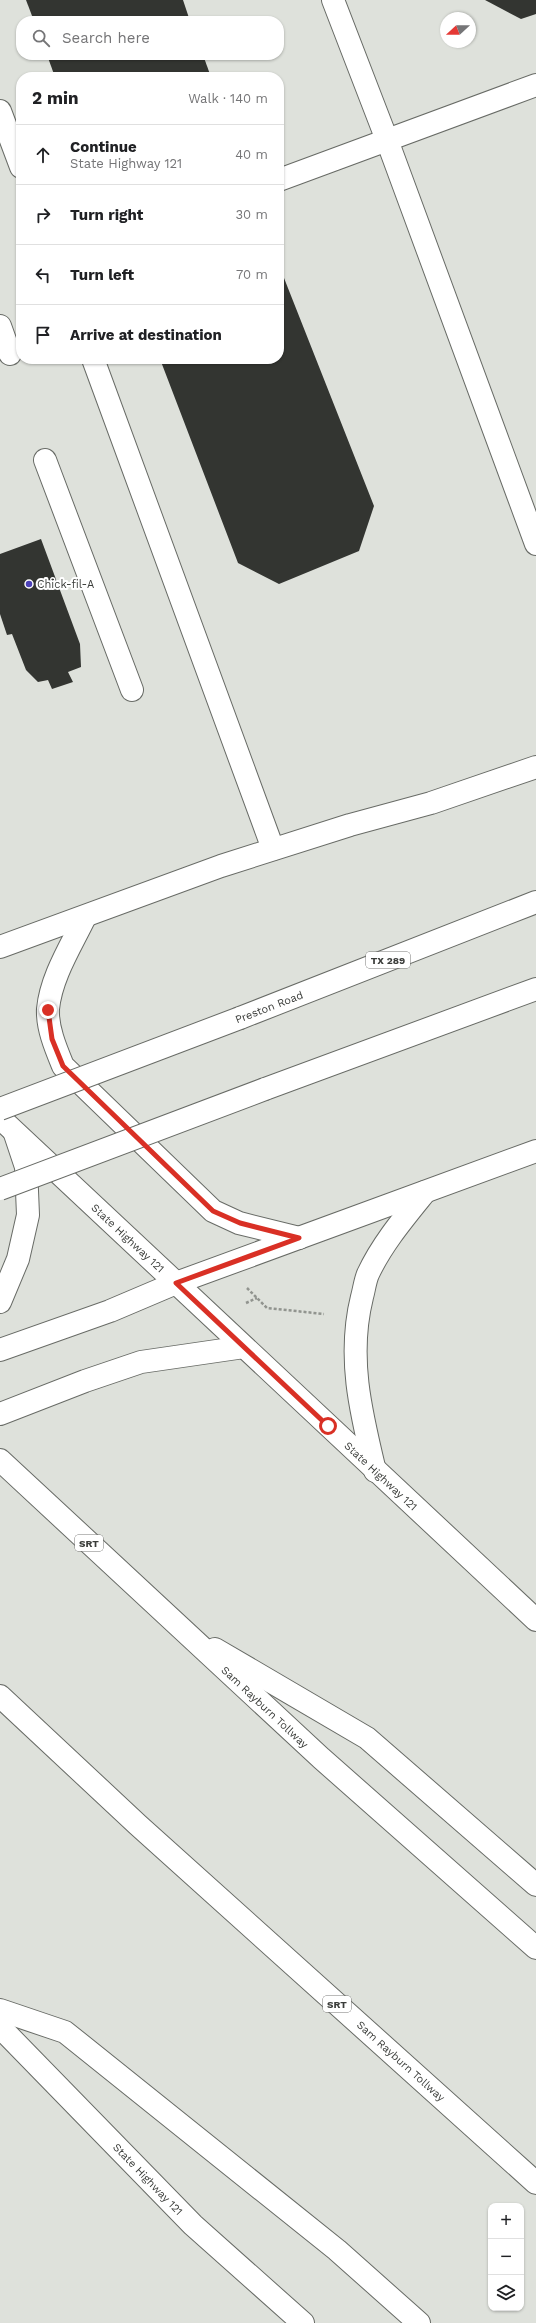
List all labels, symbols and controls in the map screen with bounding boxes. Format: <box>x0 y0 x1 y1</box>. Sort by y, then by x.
north arrow <box>440 12 476 48</box>
search box <box>16 16 284 60</box>
icon: search <box>30 27 52 49</box>
text: Search here <box>62 29 150 47</box>
text: 2 min <box>32 88 78 108</box>
text: Walk · 140 m <box>188 91 268 106</box>
text: Continue <box>70 138 137 156</box>
icon: ahead <box>32 144 54 166</box>
text: 40 m <box>235 147 268 162</box>
text: State Highway 121 <box>70 156 182 171</box>
icon: right <box>32 204 54 226</box>
text: Turn right <box>70 206 143 224</box>
text: 30 m <box>236 207 268 222</box>
icon: left <box>32 264 54 286</box>
text: Turn left <box>70 266 134 284</box>
text: 70 m <box>236 267 268 282</box>
icon: arrive <box>32 324 54 346</box>
text: Arrive at destination <box>70 326 222 344</box>
place label: Chick-fil-A <box>37 578 94 591</box>
marker: Chick-fil-A <box>24 579 34 589</box>
road number: TX 289 <box>366 952 410 968</box>
street label: Preston Road <box>233 989 305 1026</box>
route end <box>39 1001 57 1019</box>
street label: State Highway 121 <box>89 1201 167 1275</box>
route start <box>319 1417 337 1435</box>
street label: State Highway 121 <box>342 1439 420 1513</box>
road number: SRT <box>75 1535 103 1551</box>
street label: Sam Rayburn Tollway <box>219 1664 311 1751</box>
road number: SRT <box>323 1996 351 2012</box>
street label: Sam Rayburn Tollway <box>354 2018 448 2105</box>
street label: State Highway 121 <box>110 2141 185 2218</box>
map controls <box>488 2203 524 2311</box>
button: + <box>488 2203 524 2239</box>
button: − <box>488 2239 524 2275</box>
button: layers <box>488 2275 524 2311</box>

